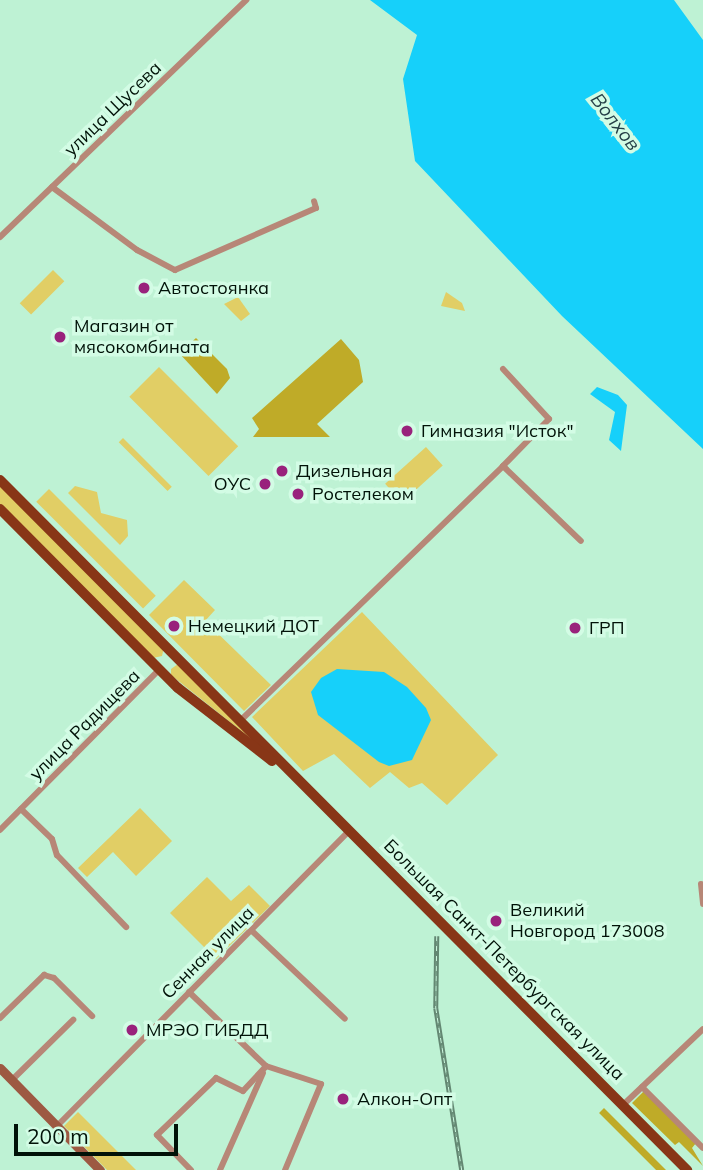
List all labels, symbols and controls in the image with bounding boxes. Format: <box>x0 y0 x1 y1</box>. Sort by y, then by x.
street label: улица Щусева <box>60 57 166 161</box>
water label: Волхов <box>585 89 645 155</box>
place label: Автостоянка <box>158 277 269 299</box>
marker: Автостоянка <box>136 280 152 296</box>
place label: Магазин от мясокомбината <box>74 316 210 358</box>
marker: Магазин от мясокомбината <box>52 329 68 345</box>
place label: Гимназия "Исток" <box>421 420 574 442</box>
marker: Гимназия "Исток" <box>399 423 415 439</box>
place label: Дизельная <box>296 460 392 482</box>
marker: Дизельная <box>274 463 290 479</box>
place label: ОУС <box>214 473 251 495</box>
marker: ОУС <box>257 476 273 492</box>
place label: Ростелеком <box>312 483 414 505</box>
marker: Ростелеком <box>290 486 306 502</box>
place label: Немецкий ДОТ <box>188 615 319 637</box>
place label: ГРП <box>589 617 624 639</box>
marker: Немецкий ДОТ <box>166 618 182 634</box>
marker: ГРП <box>567 620 583 636</box>
street label: улица Радищева <box>25 665 145 785</box>
street label: Большая Санкт-Петербургская улица <box>379 835 629 1085</box>
place label: Великий Новгород 173008 <box>510 900 665 942</box>
street label: Сенная улица <box>157 902 259 1004</box>
marker: Великий Новгород 173008 <box>488 913 504 929</box>
place label: МРЭО ГИБДД <box>146 1019 268 1041</box>
marker: МРЭО ГИБДД <box>124 1022 140 1038</box>
place label: Алкон-Опт <box>357 1088 452 1110</box>
marker: Алкон-Опт <box>335 1091 351 1107</box>
scale bar <box>18 1110 182 1154</box>
text: 200 m <box>27 1123 89 1149</box>

